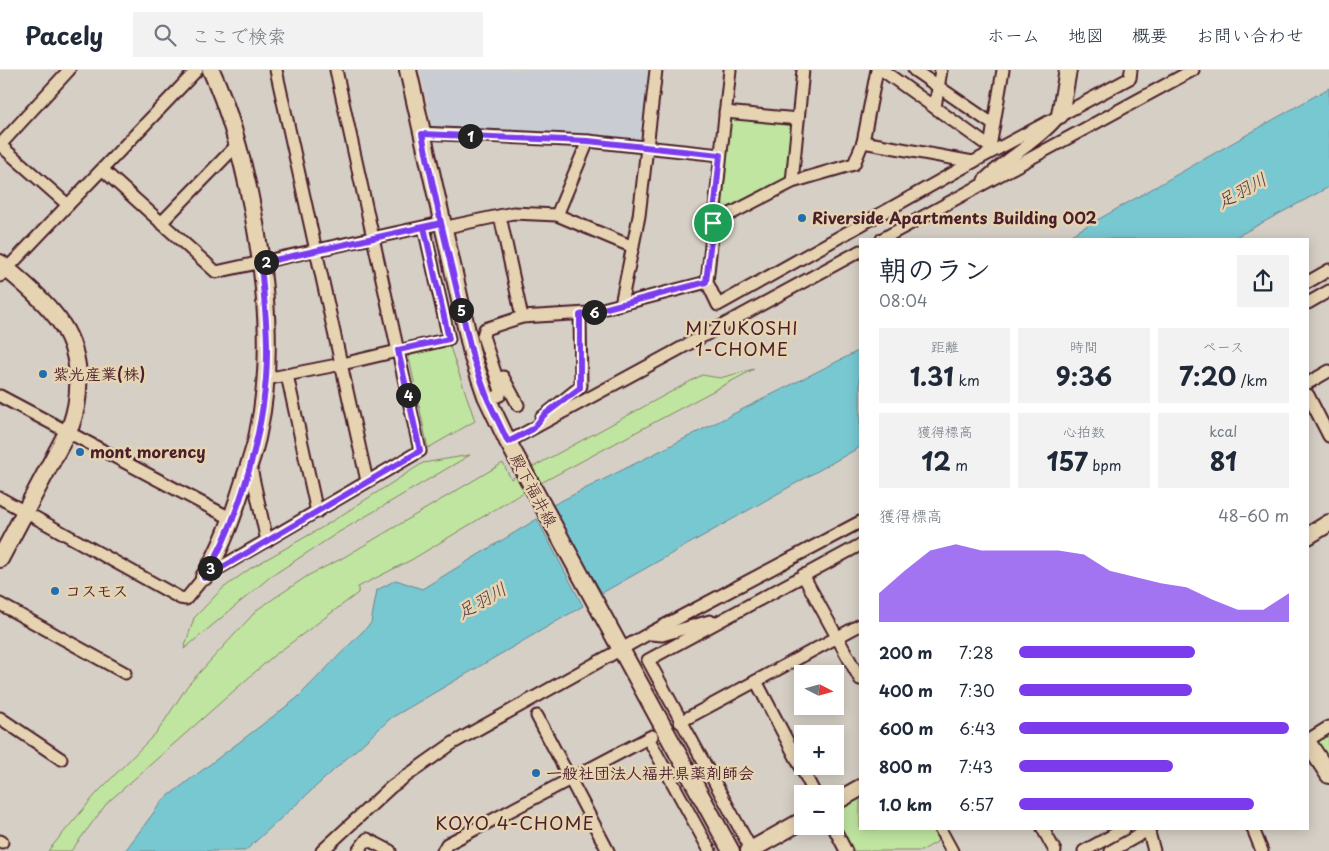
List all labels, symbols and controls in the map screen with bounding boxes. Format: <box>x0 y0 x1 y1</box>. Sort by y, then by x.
search box <box>133 12 483 57</box>
text: Pacely <box>25 17 103 53</box>
icon: search <box>151 21 179 49</box>
text: ここで検索 <box>191 21 286 49</box>
text: ホーム <box>987 21 1040 48</box>
text: 地図 <box>1068 21 1104 48</box>
text: 概要 <box>1132 21 1168 48</box>
text: お問い合わせ <box>1196 21 1304 48</box>
pin: 1 <box>458 124 482 148</box>
text: 1 <box>467 126 474 147</box>
water label: 足羽川 <box>1211 165 1271 215</box>
pin <box>692 202 734 244</box>
place label: Riverside Apartments Building 002 <box>812 205 1097 229</box>
icon: arrive <box>699 209 727 237</box>
marker: Riverside Apartments Building 002 <box>796 212 808 224</box>
text: 朝のラン <box>879 247 991 290</box>
pin: 2 <box>254 250 278 274</box>
text: 2 <box>262 252 271 273</box>
button: share <box>1237 255 1289 307</box>
text: 08:04 <box>879 288 928 312</box>
pin: 5 <box>448 298 474 322</box>
text: 5 <box>457 300 466 321</box>
pin: 6 <box>582 300 606 324</box>
text: 6 <box>590 302 599 323</box>
district label: MIZUKOSHI 1-CHOME <box>685 314 799 362</box>
text: 距離 <box>931 336 959 357</box>
text: 時間 <box>1070 336 1098 357</box>
text: ペース <box>1203 336 1244 357</box>
text: 1.31 <box>910 357 954 395</box>
text: 9:36 <box>1056 357 1112 395</box>
text: 7:20 <box>1179 357 1236 395</box>
place label: 紫光産業(株) <box>53 361 145 385</box>
marker: 紫光産業(株) <box>37 368 49 380</box>
text: km <box>954 370 980 391</box>
text: /km <box>1236 370 1268 391</box>
pin: 4 <box>396 382 420 408</box>
text: 4 <box>404 385 413 406</box>
text: 獲得標高 <box>917 421 973 442</box>
text: 心拍数 <box>1063 421 1105 442</box>
text: kcal <box>1209 421 1237 442</box>
place label: mont morency <box>90 439 206 463</box>
text: 12 <box>921 442 951 480</box>
text: 157 <box>1046 442 1088 480</box>
text: 81 <box>1210 442 1237 480</box>
marker: mont morency <box>74 446 86 458</box>
street label: 殿下福井線 <box>506 449 564 530</box>
text: m <box>951 455 968 476</box>
text: bpm <box>1088 455 1122 476</box>
text: 獲得標高 <box>879 503 943 527</box>
text: 48–60 m <box>1218 503 1289 527</box>
pin: 3 <box>198 556 222 580</box>
text: 3 <box>206 558 215 579</box>
water label: 足羽川 <box>451 575 511 625</box>
place label: コスモス <box>65 578 128 602</box>
marker: コスモス <box>49 585 61 597</box>
text: 200 m <box>879 640 933 664</box>
text: 7:28 <box>959 640 994 664</box>
north arrow <box>794 665 844 715</box>
map controls <box>794 665 844 835</box>
text: 400 m <box>879 678 933 702</box>
text: 7:30 <box>959 678 995 702</box>
text: 600 m <box>879 716 933 740</box>
text: 6:43 <box>959 716 996 740</box>
button: + <box>794 725 844 775</box>
text: 800 m <box>879 754 932 778</box>
text: 7:43 <box>959 754 993 778</box>
place label: 一般社団法人福井県薬剤師会 <box>546 760 754 784</box>
marker: 一般社団法人福井県薬剤師会 <box>530 767 542 779</box>
button: − <box>794 785 844 835</box>
text: 1.0 km <box>879 792 932 816</box>
text: 6:57 <box>959 792 994 816</box>
district label: KOYO 4-CHOME <box>435 809 595 836</box>

